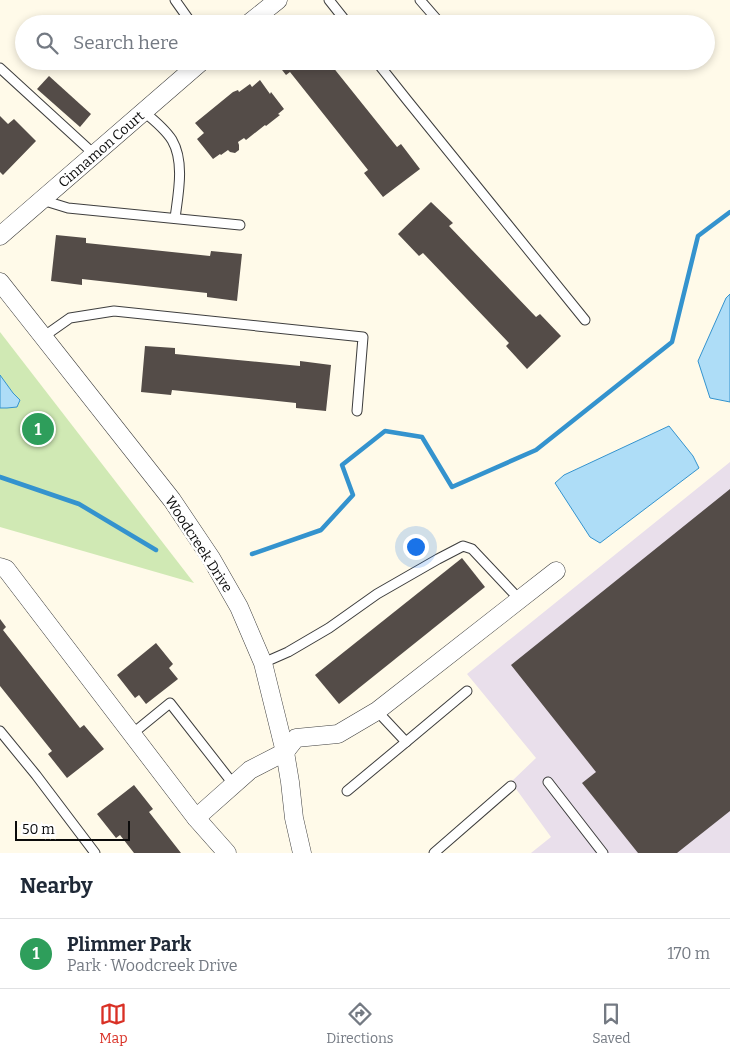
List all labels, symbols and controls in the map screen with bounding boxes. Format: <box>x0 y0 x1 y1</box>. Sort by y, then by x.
search box <box>15 15 715 70</box>
icon: search <box>33 29 61 57</box>
text: Search here <box>73 31 178 54</box>
street label: Cinnamon Court <box>55 108 148 191</box>
pin: 1 <box>22 410 54 448</box>
street label: Woodcreek Drive <box>161 493 236 596</box>
your location <box>403 534 429 560</box>
scale bar <box>15 818 130 841</box>
text: 50 m <box>22 821 55 838</box>
text: Nearby <box>20 873 93 899</box>
text: Plimmer Park <box>67 933 191 956</box>
text: 1 <box>33 944 39 963</box>
text: 170 m <box>667 944 710 963</box>
text: Park · Woodcreek Drive <box>67 956 238 975</box>
tab: Map <box>99 1000 128 1047</box>
tab: Directions <box>326 1000 394 1047</box>
tab: Saved <box>592 1000 631 1047</box>

